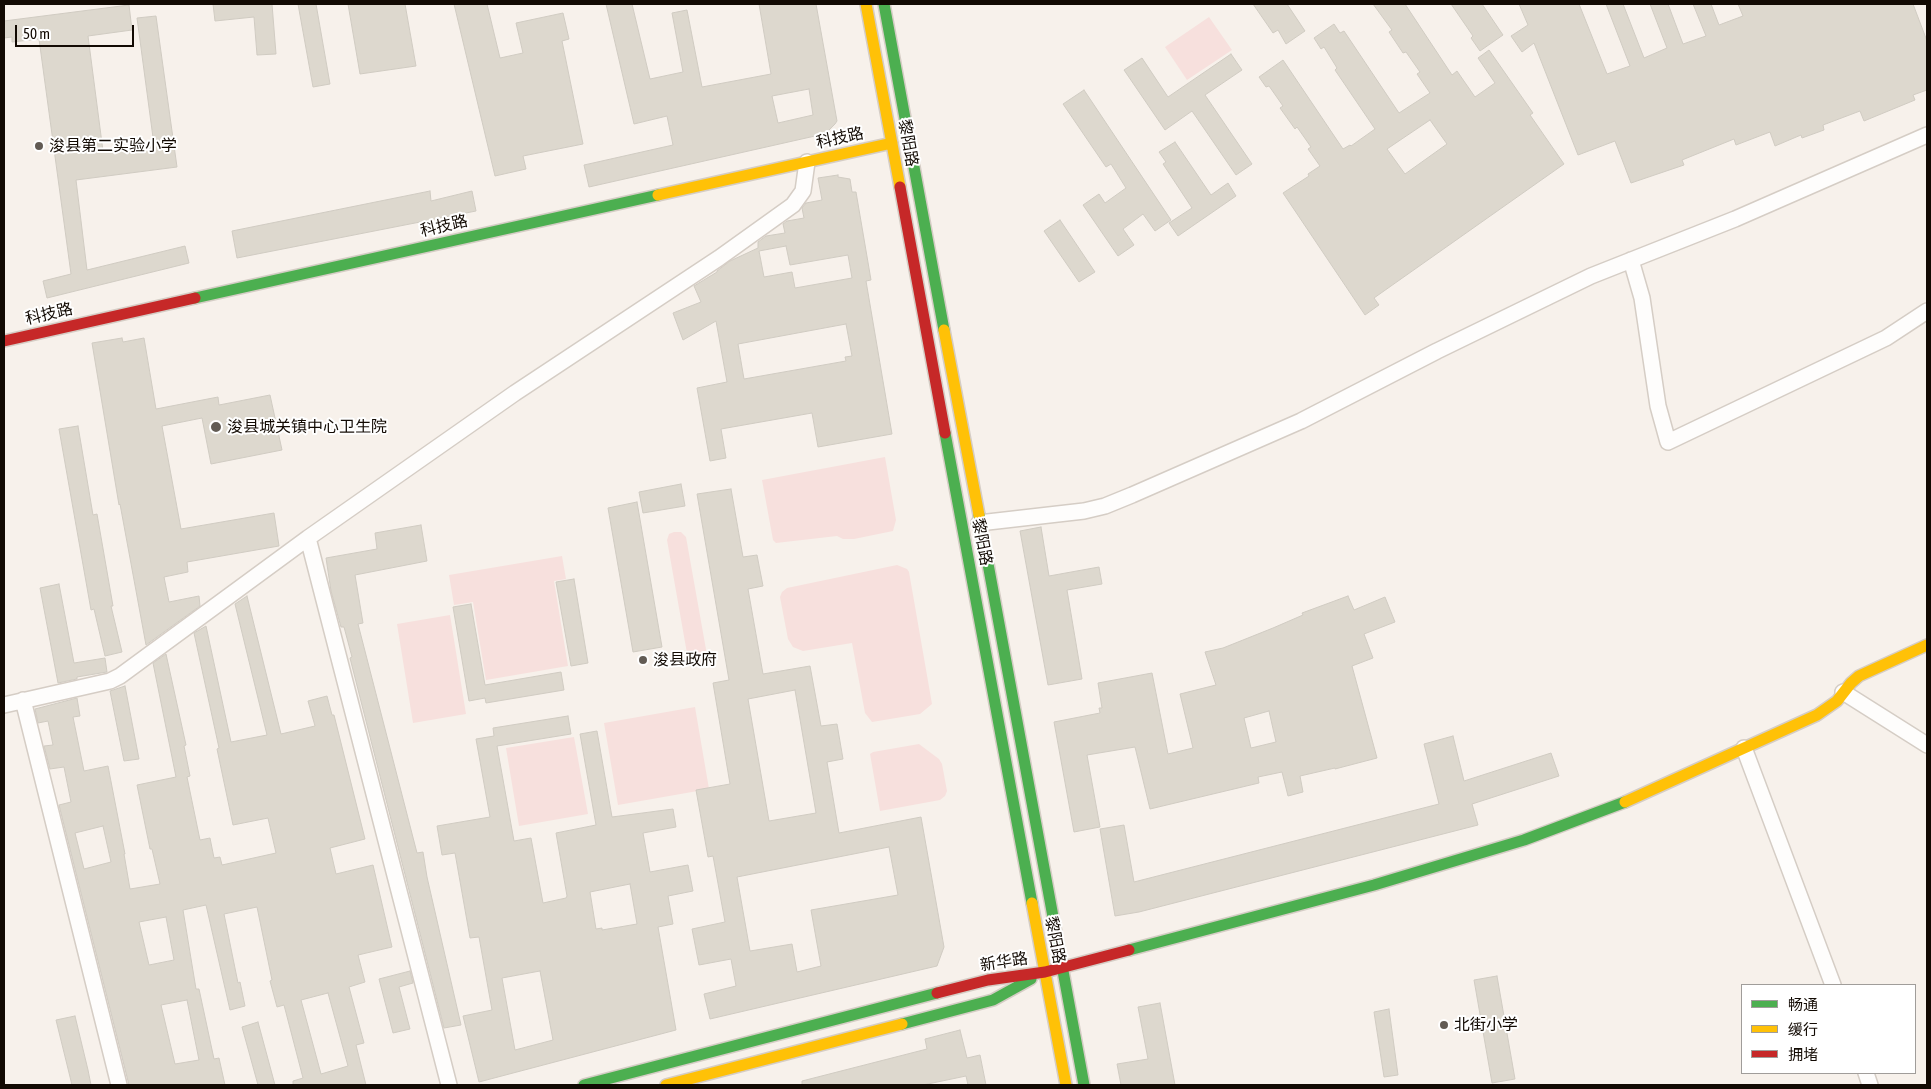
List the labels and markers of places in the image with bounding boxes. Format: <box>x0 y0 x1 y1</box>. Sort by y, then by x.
place label: 浚县第二实验小学 <box>49 136 177 156</box>
marker: 浚县第二实验小学 <box>33 140 45 152</box>
place label: 浚县城关镇中心卫生院 <box>227 417 387 437</box>
marker: 浚县城关镇中心卫生院 <box>209 420 223 434</box>
place label: 浚县政府 <box>653 650 717 670</box>
marker: 浚县政府 <box>637 654 649 666</box>
place label: 北街小学 <box>1454 1015 1518 1035</box>
marker: 北街小学 <box>1438 1019 1450 1031</box>

